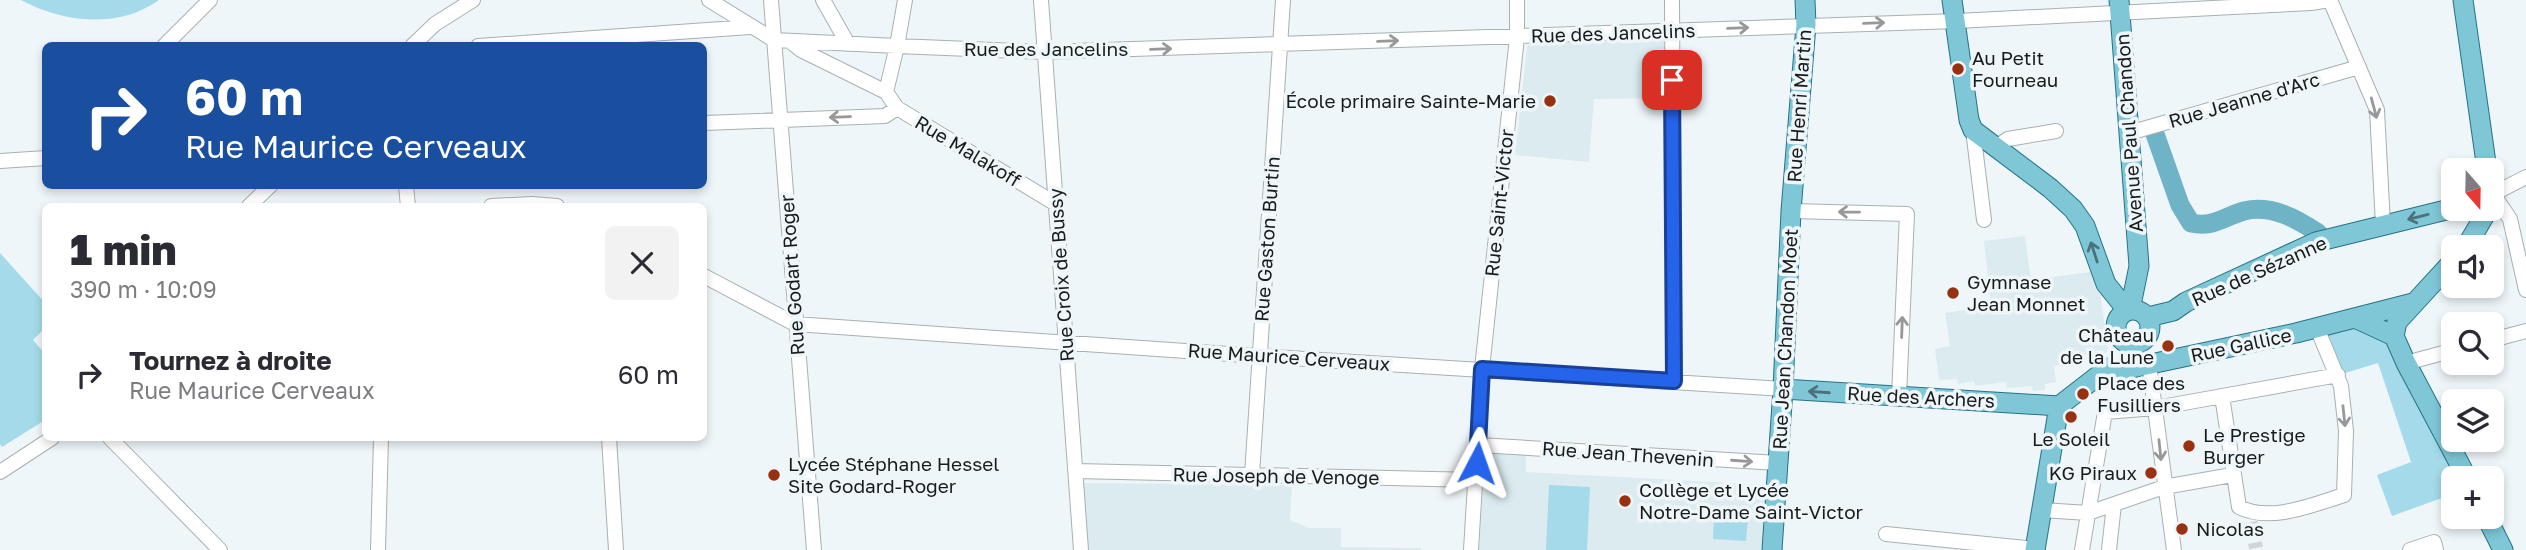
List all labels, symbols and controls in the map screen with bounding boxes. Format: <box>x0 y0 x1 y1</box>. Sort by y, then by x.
one-way arrow <box>1863 16 1886 30</box>
street label: Rue des Jancelins <box>1530 18 1696 47</box>
one-way arrow <box>1726 22 1749 35</box>
street label: Rue Henri Martin <box>1782 29 1815 183</box>
street label: Avenue Paul Chandon <box>2110 33 2147 233</box>
one-way arrow <box>1376 35 1399 48</box>
street label: Rue des Jancelins <box>964 37 1128 60</box>
one-way arrow <box>1149 42 1172 55</box>
place label: Au Petit Fourneau <box>1972 46 2058 91</box>
pin <box>1642 50 1702 110</box>
icon: arrive <box>1653 61 1691 99</box>
marker: Au Petit Fourneau <box>1950 61 1966 77</box>
text: 60 m <box>185 67 303 126</box>
street label: Rue Jeanne d'Arc <box>2166 67 2322 132</box>
icon: right <box>70 70 161 161</box>
place label: École primaire Sainte-Marie <box>1285 89 1536 112</box>
marker: École primaire Sainte-Marie <box>1542 93 1558 109</box>
one-way arrow <box>2368 97 2381 119</box>
street label: Rue Malakoff <box>911 110 1025 191</box>
one-way arrow <box>829 111 852 124</box>
text: Rue Maurice Cerveaux <box>185 127 527 165</box>
street label: Rue Saint-Victor <box>1479 127 1518 278</box>
street label: Rue Gaston Burtin <box>1249 155 1284 322</box>
north arrow <box>2441 158 2504 220</box>
map controls <box>2441 158 2504 529</box>
street label: Rue Croix de Bussy <box>1043 187 1078 363</box>
street label: Rue Godart Roger <box>774 193 809 356</box>
one-way arrow <box>1838 206 1861 219</box>
one-way arrow <box>2407 210 2430 224</box>
text: 1 min <box>70 224 177 274</box>
button: close <box>605 226 679 300</box>
street label: Rue Jean Chandon Moet <box>1767 228 1802 450</box>
street label: Rue de Sézanne <box>2188 230 2330 311</box>
button: sound <box>2441 235 2504 298</box>
one-way arrow <box>2087 241 2099 263</box>
place label: Gymnase Jean Monnet <box>1967 270 2085 315</box>
text: 390 m · 10:09 <box>70 275 217 303</box>
marker: Gymnase Jean Monnet <box>1945 285 1961 301</box>
button: search <box>2441 312 2504 375</box>
one-way arrow <box>1895 316 1908 339</box>
place label: Château de la Lune <box>2060 323 2154 368</box>
street label: Rue Gallice <box>2188 323 2293 366</box>
street label: Rue Maurice Cerveaux <box>1187 338 1391 375</box>
marker: Château de la Lune <box>2160 338 2176 354</box>
text: Tournez à droite <box>129 345 332 376</box>
icon: right <box>70 356 108 394</box>
text: 60 m <box>618 359 679 390</box>
place label: Place des Fusilliers <box>2097 371 2185 416</box>
text: Rue Maurice Cerveaux <box>129 376 375 404</box>
street label: Rue des Archers <box>1847 381 1995 412</box>
one-way arrow <box>1809 385 1831 398</box>
marker: Place des Fusilliers <box>2075 386 2091 402</box>
button: layers <box>2441 389 2504 452</box>
one-way arrow <box>2338 404 2351 427</box>
marker: Le Soleil <box>2063 409 2079 425</box>
place label: Le Prestige Burger <box>2203 423 2306 468</box>
position arrow <box>1440 426 1514 500</box>
place label: Le Soleil <box>2032 427 2110 450</box>
street label: Rue Jean Thevenin <box>1541 436 1715 471</box>
one-way arrow <box>2154 438 2167 461</box>
marker: Le Prestige Burger <box>2181 438 2197 454</box>
place label: Lycée Stéphane Hessel Site Godard-Roger <box>788 452 999 497</box>
one-way arrow <box>1731 455 1754 468</box>
place label: KG Piraux <box>2049 461 2137 484</box>
street label: Rue Joseph de Venoge <box>1172 462 1380 489</box>
marker: KG Piraux <box>2143 465 2159 481</box>
button: + <box>2441 466 2504 529</box>
marker: Lycée Stéphane Hessel Site Godard-Roger <box>766 467 782 483</box>
place label: Collège et Lycée Notre-Dame Saint-Victor <box>1639 478 1864 523</box>
marker: Collège et Lycée Notre-Dame Saint-Victor <box>1617 493 1633 509</box>
place label: Nicolas <box>2196 517 2264 540</box>
marker: Nicolas <box>2174 521 2190 537</box>

